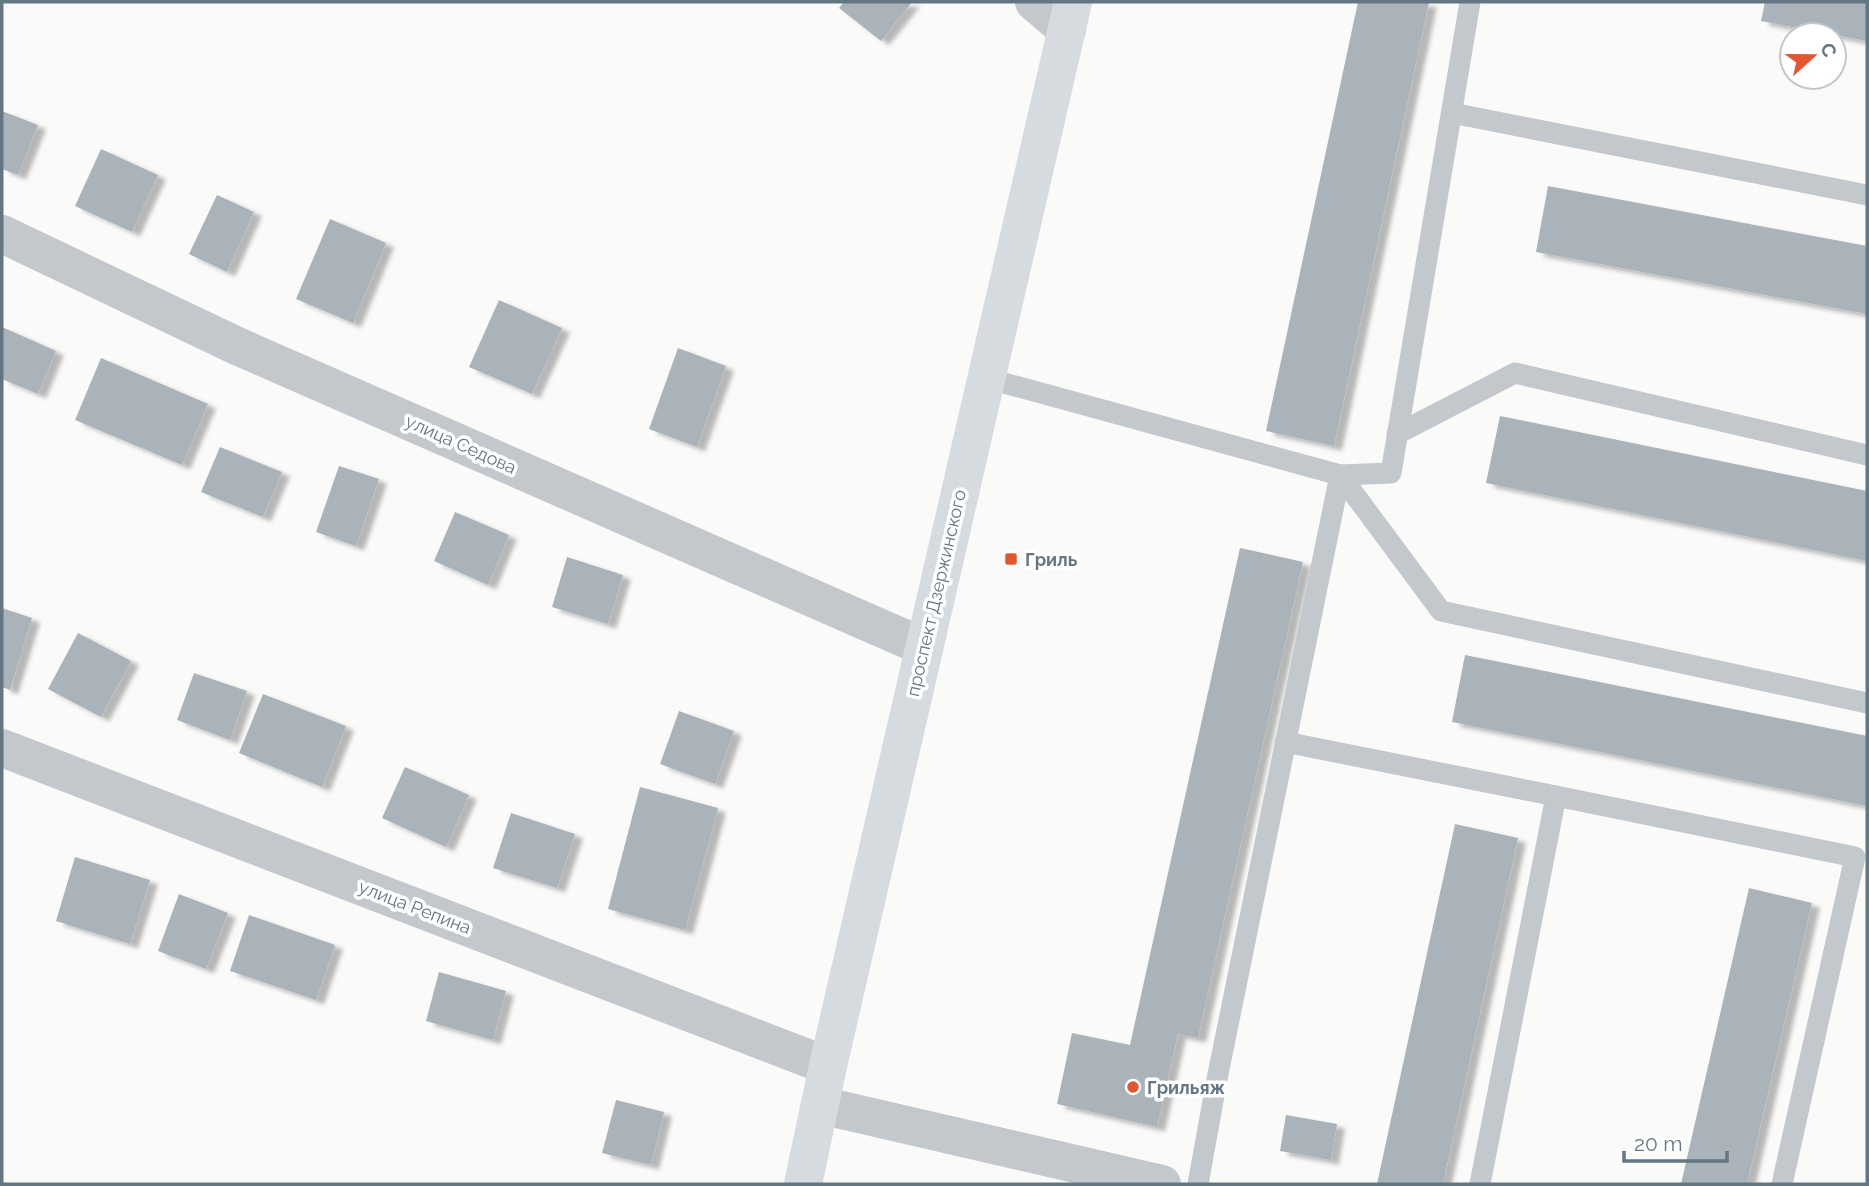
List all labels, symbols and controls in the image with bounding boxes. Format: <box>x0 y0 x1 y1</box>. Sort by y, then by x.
north arrow <box>1778 21 1848 91</box>
text: С <box>1816 40 1841 60</box>
street label: улица Седова <box>402 410 520 478</box>
street label: проспект Дзержинского <box>902 487 970 698</box>
place label: Гриль <box>1025 549 1078 570</box>
marker: Гриль <box>1003 551 1019 567</box>
street label: улица Репина <box>356 876 474 938</box>
place label: Грильяж <box>1147 1077 1225 1098</box>
marker: Грильяж <box>1125 1079 1141 1095</box>
scale bar <box>1624 1120 1727 1164</box>
text: 20 m <box>1634 1131 1682 1156</box>

